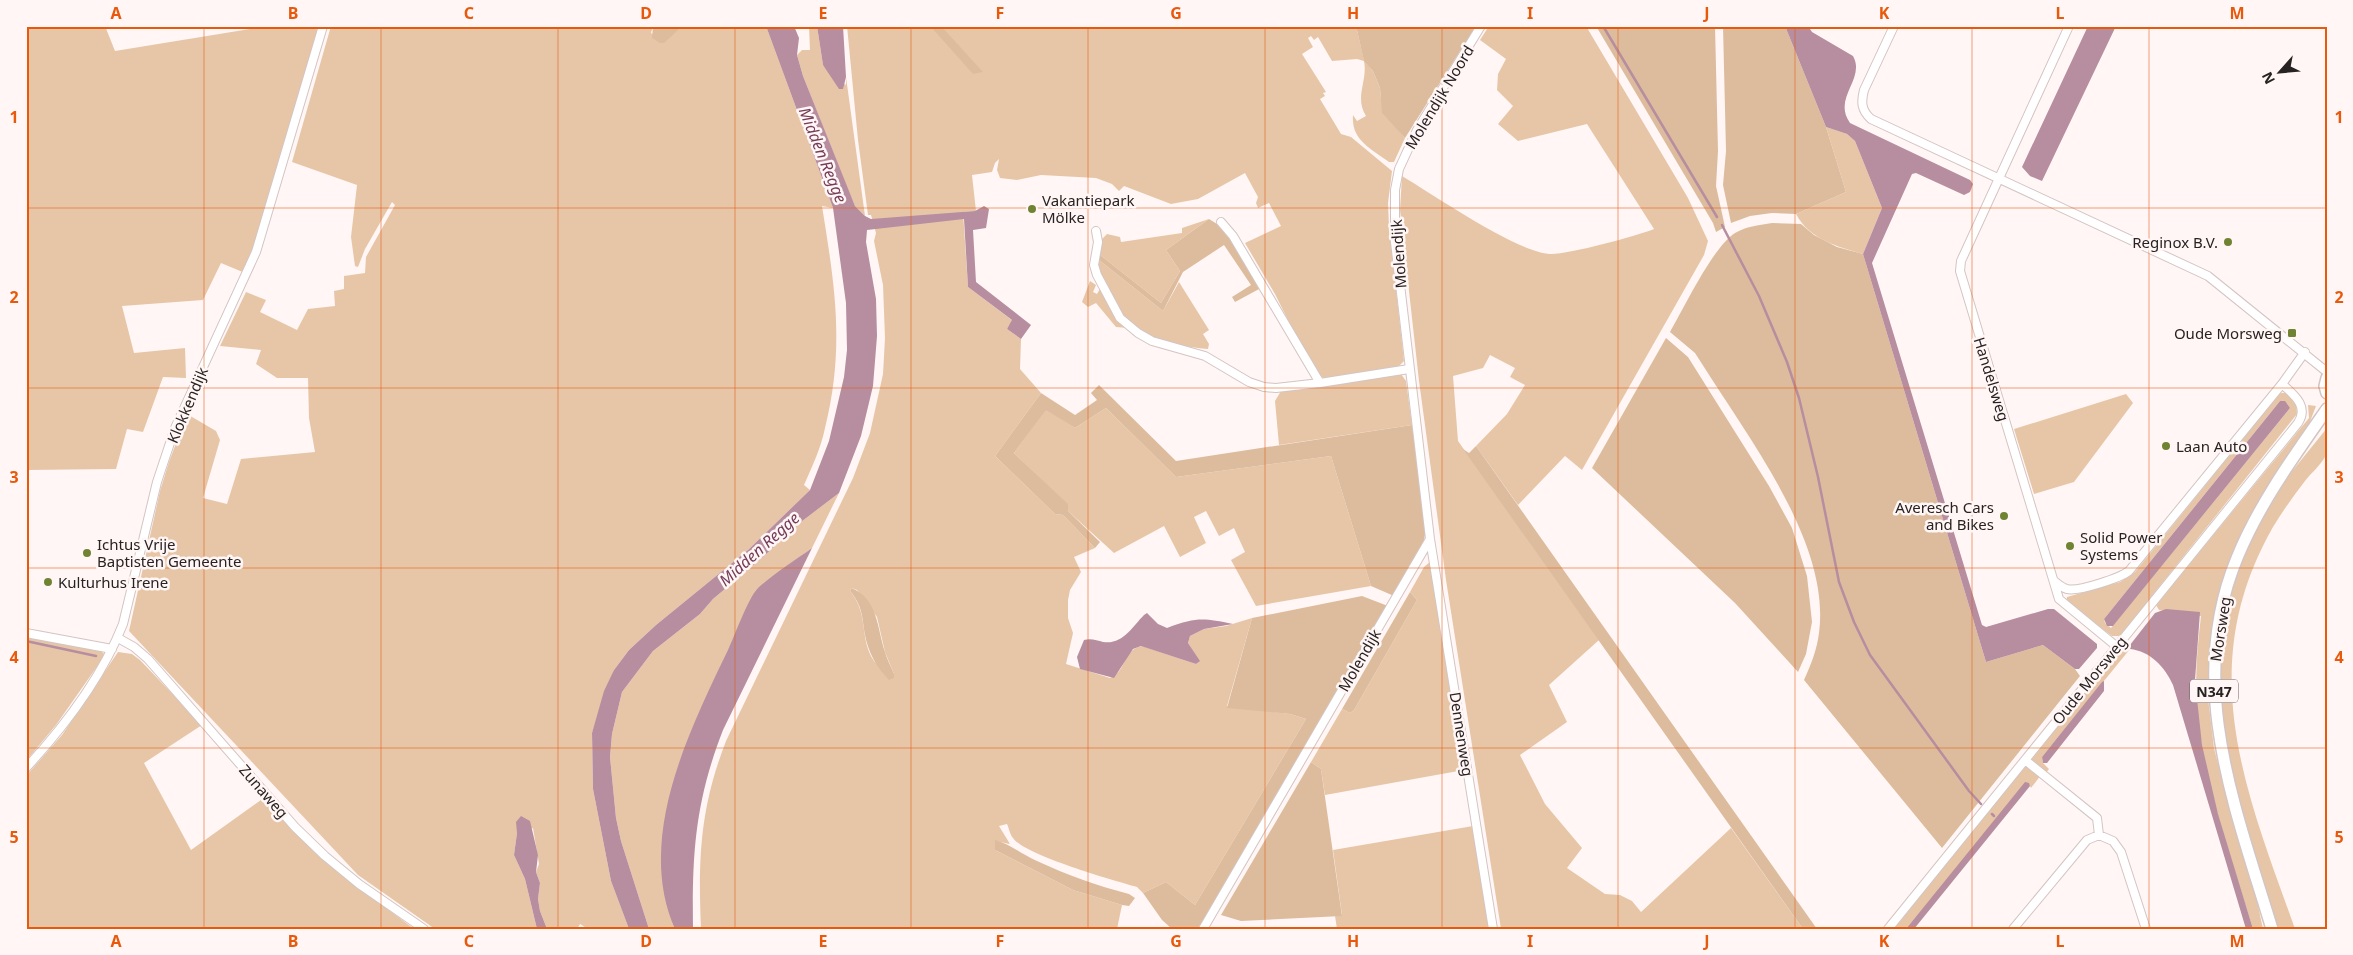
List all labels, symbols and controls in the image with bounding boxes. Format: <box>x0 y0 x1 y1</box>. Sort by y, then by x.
text: A <box>110 2 122 24</box>
text: B <box>288 2 298 24</box>
text: C <box>464 2 474 24</box>
text: D <box>640 2 652 24</box>
text: E <box>819 2 828 24</box>
text: F <box>996 2 1004 24</box>
text: G <box>1170 2 1182 24</box>
text: H <box>1347 2 1359 24</box>
text: I <box>1527 2 1533 24</box>
text: J <box>1702 2 1710 24</box>
text: K <box>1879 2 1890 24</box>
text: L <box>2056 2 2065 24</box>
text: M <box>2229 2 2245 24</box>
street label: Molendijk Noord <box>1400 41 1478 153</box>
north arrow <box>2256 48 2306 98</box>
text: N <box>2257 69 2279 88</box>
water label: Midden Regge <box>794 104 852 206</box>
text: 1 <box>9 106 19 128</box>
text: 1 <box>2334 106 2344 128</box>
place label: Vakantiepark Mölke <box>1042 190 1134 227</box>
marker: Vakantiepark Mölke <box>1026 203 1038 215</box>
street label: Molendijk <box>1386 219 1410 289</box>
place label: Reginox B.V. <box>2132 232 2218 252</box>
marker: Reginox B.V. <box>2222 236 2234 248</box>
text: 2 <box>9 286 19 308</box>
text: 2 <box>2334 286 2344 308</box>
place label: Oude Morsweg <box>2174 323 2282 343</box>
marker: Oude Morsweg <box>2286 327 2298 339</box>
street label: Handelsweg <box>1970 334 2014 424</box>
street label: Klokkendijk <box>162 364 212 446</box>
place label: Laan Auto <box>2176 436 2247 456</box>
marker: Laan Auto <box>2160 440 2172 452</box>
text: 3 <box>9 466 19 488</box>
text: 3 <box>2334 466 2344 488</box>
place label: Averesch Cars and Bikes <box>1895 497 1994 534</box>
water label: Midden Regge <box>714 507 804 591</box>
marker: Averesch Cars and Bikes <box>1998 510 2010 522</box>
place label: Solid Power Systems <box>2080 527 2162 564</box>
place label: Ichtus Vrije Baptisten Gemeente <box>97 534 241 571</box>
marker: Solid Power Systems <box>2064 540 2076 552</box>
marker: Ichtus Vrije Baptisten Gemeente <box>81 547 93 559</box>
place label: Kulturhus Irene <box>58 572 168 592</box>
marker: Kulturhus Irene <box>42 576 54 588</box>
street label: Morsweg <box>2205 595 2235 663</box>
street label: Molendijk <box>1333 625 1385 695</box>
street label: Oude Morsweg <box>2047 632 2131 728</box>
text: 4 <box>9 646 19 668</box>
text: 4 <box>2334 646 2344 668</box>
road number: N347 <box>2190 679 2238 702</box>
street label: Dennenweg <box>1445 690 1479 778</box>
street label: Zunaweg <box>235 760 293 822</box>
text: 5 <box>9 826 19 848</box>
text: 5 <box>2334 826 2344 848</box>
text: A <box>110 930 122 952</box>
text: B <box>288 930 298 952</box>
text: C <box>464 930 474 952</box>
text: D <box>640 930 652 952</box>
text: E <box>819 930 828 952</box>
text: F <box>996 930 1004 952</box>
text: G <box>1170 930 1182 952</box>
text: H <box>1347 930 1359 952</box>
text: I <box>1527 930 1533 952</box>
text: J <box>1702 930 1710 952</box>
text: K <box>1879 930 1890 952</box>
text: L <box>2056 930 2065 952</box>
text: M <box>2229 930 2245 952</box>

